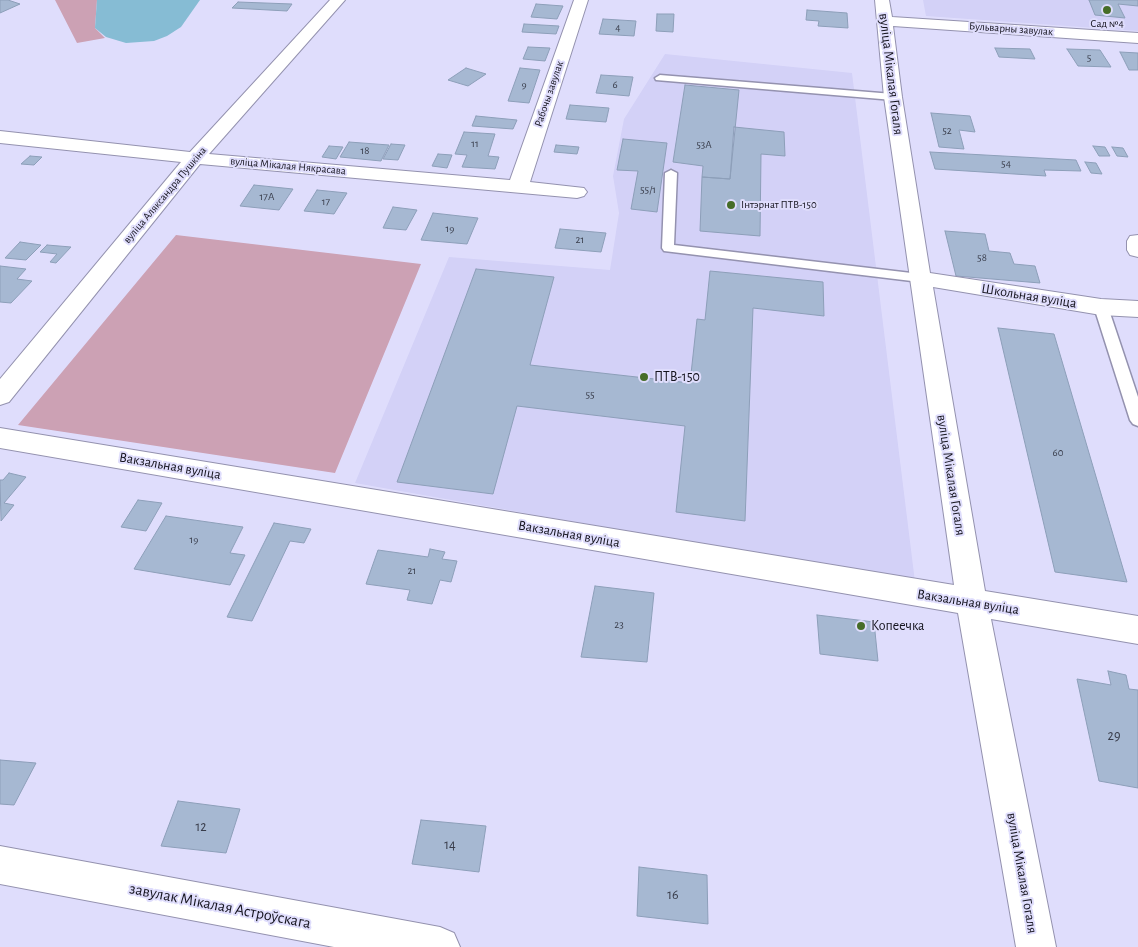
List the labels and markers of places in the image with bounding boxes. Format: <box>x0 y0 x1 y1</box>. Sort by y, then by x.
marker: Сад №4 <box>1101 4 1113 16</box>
place label: Сад №4 <box>1090 17 1124 31</box>
place label: Інтэрнат ПТВ-150 <box>741 198 817 212</box>
marker: Інтэрнат ПТВ-150 <box>725 199 737 211</box>
place label: ПТВ-150 <box>654 369 700 385</box>
marker: ПТВ-150 <box>638 371 650 383</box>
place label: Копеечка <box>871 618 924 634</box>
marker: Копеечка <box>855 620 867 632</box>

